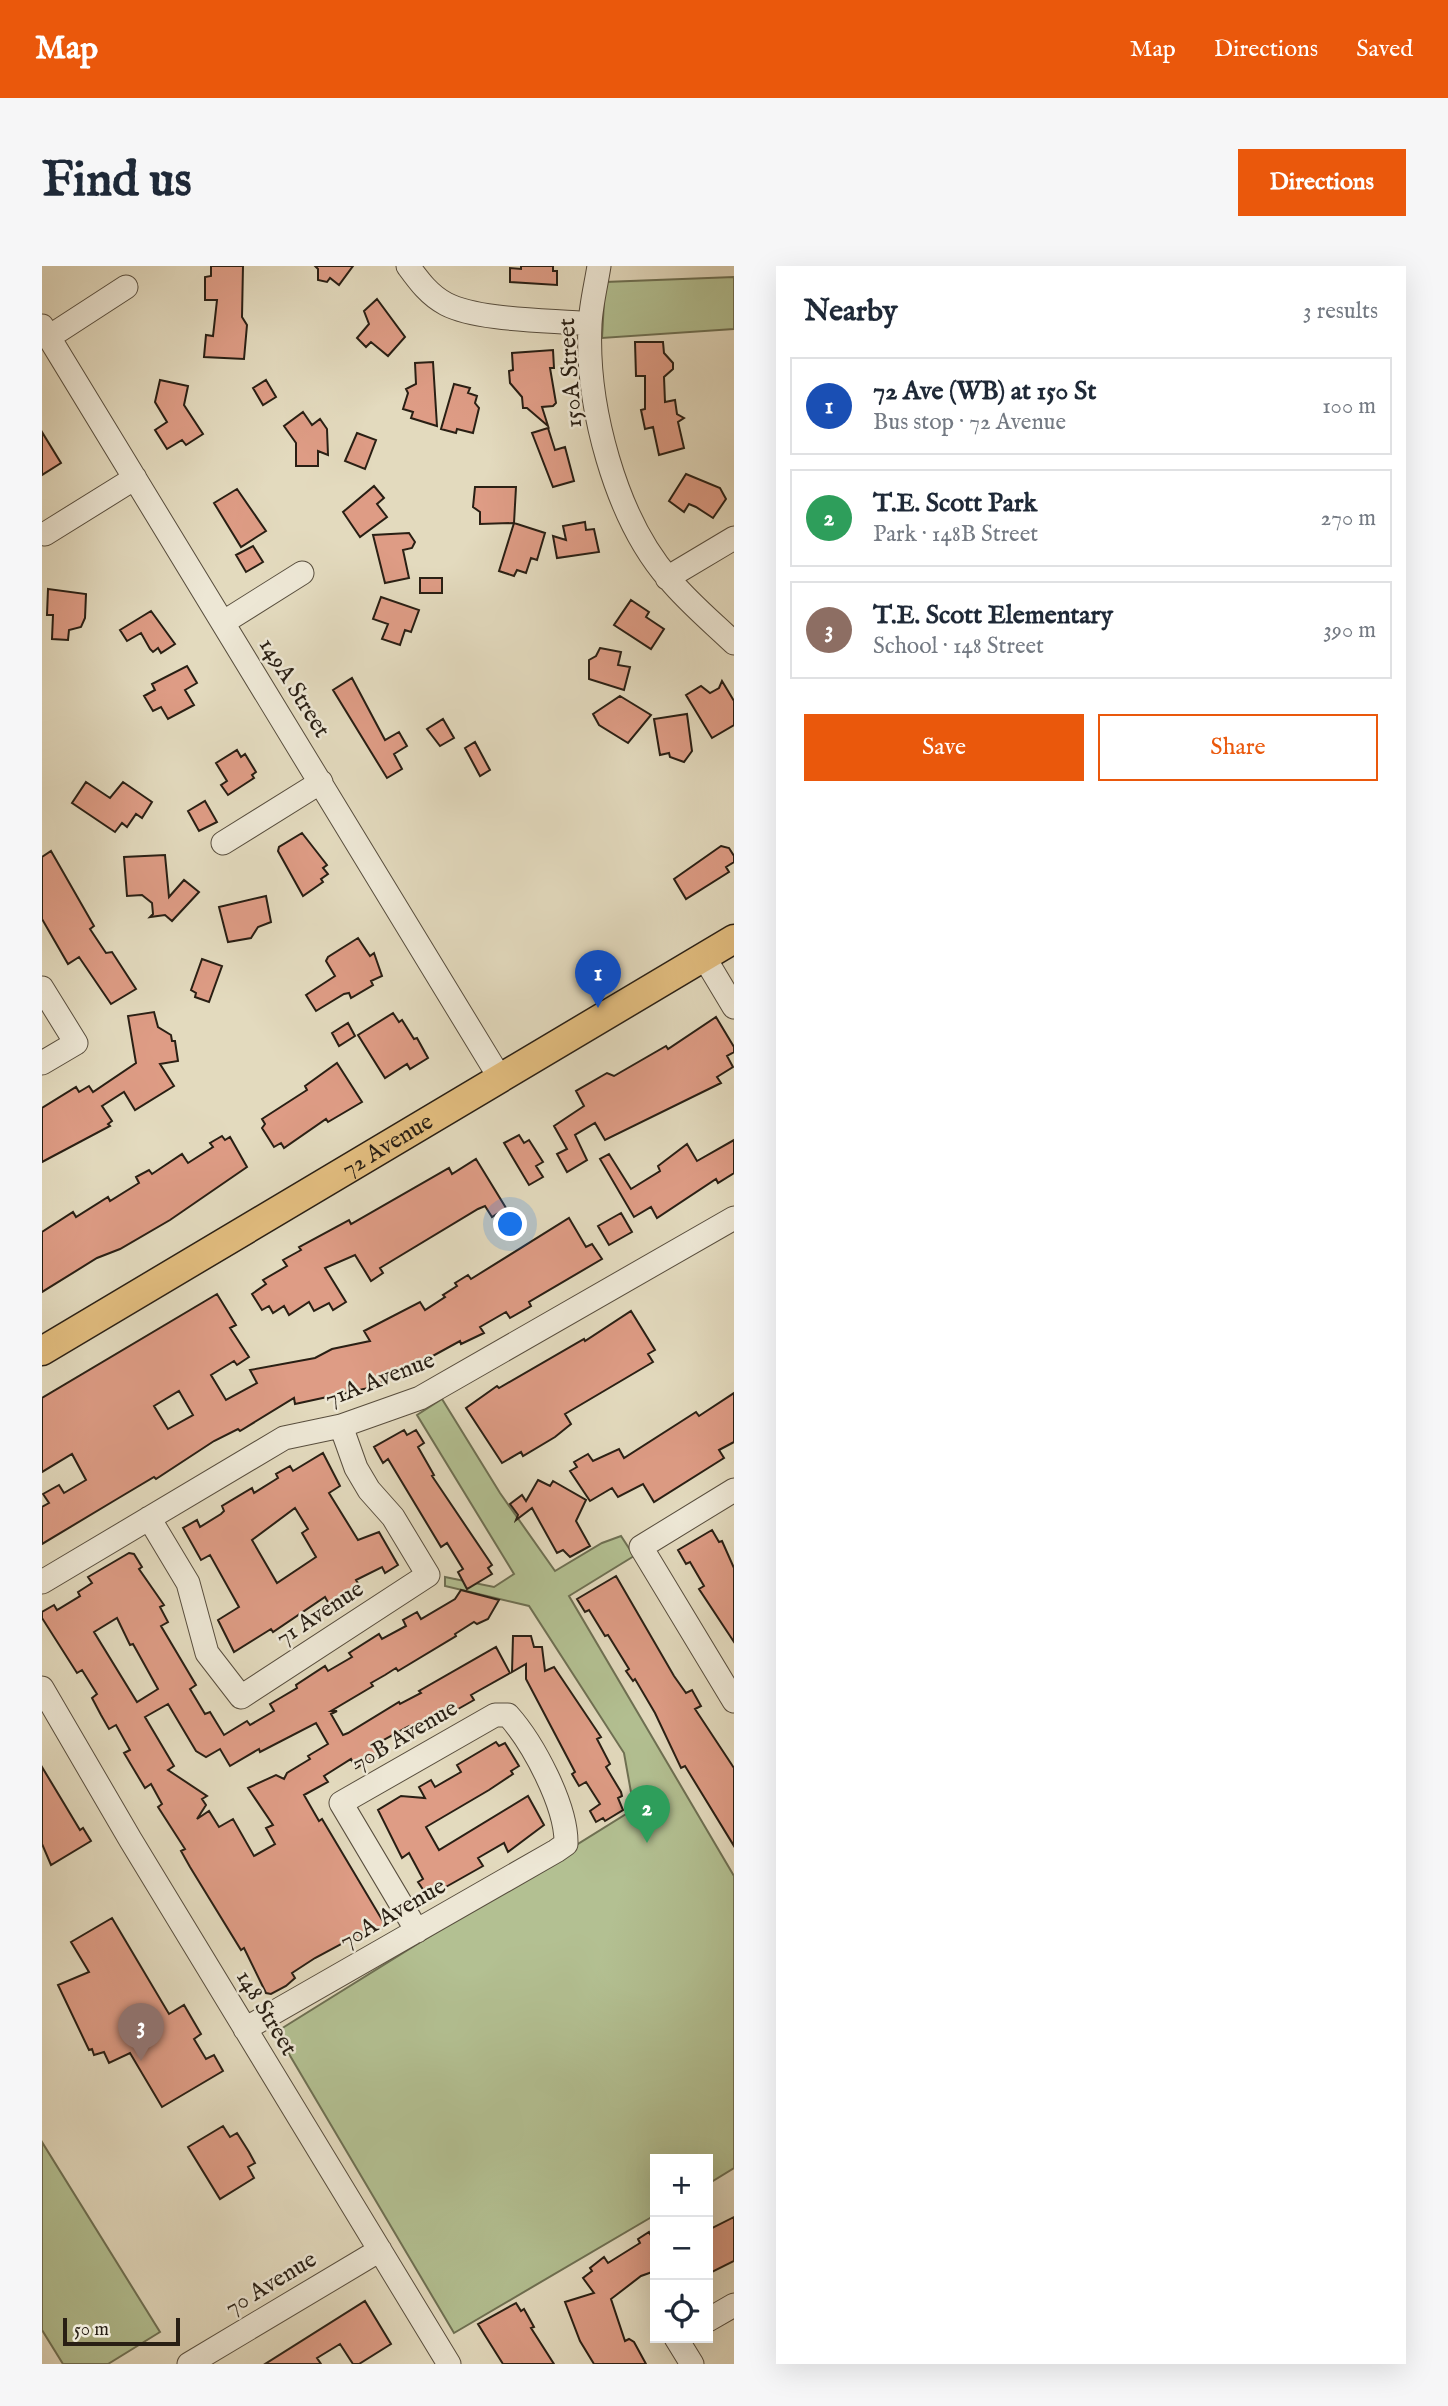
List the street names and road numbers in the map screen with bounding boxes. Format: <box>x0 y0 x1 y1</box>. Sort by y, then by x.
street label: 150A Street <box>552 317 590 429</box>
street label: 149A Street <box>251 632 337 744</box>
street label: 72 Avenue <box>336 1106 439 1185</box>
street label: 71A Avenue <box>321 1345 439 1415</box>
street label: 71 Avenue <box>270 1574 370 1654</box>
street label: 70B Avenue <box>346 1693 464 1779</box>
street label: 70A Avenue <box>334 1871 452 1957</box>
street label: 148 Street <box>228 1964 304 2062</box>
street label: 70 Avenue <box>219 2245 323 2323</box>

